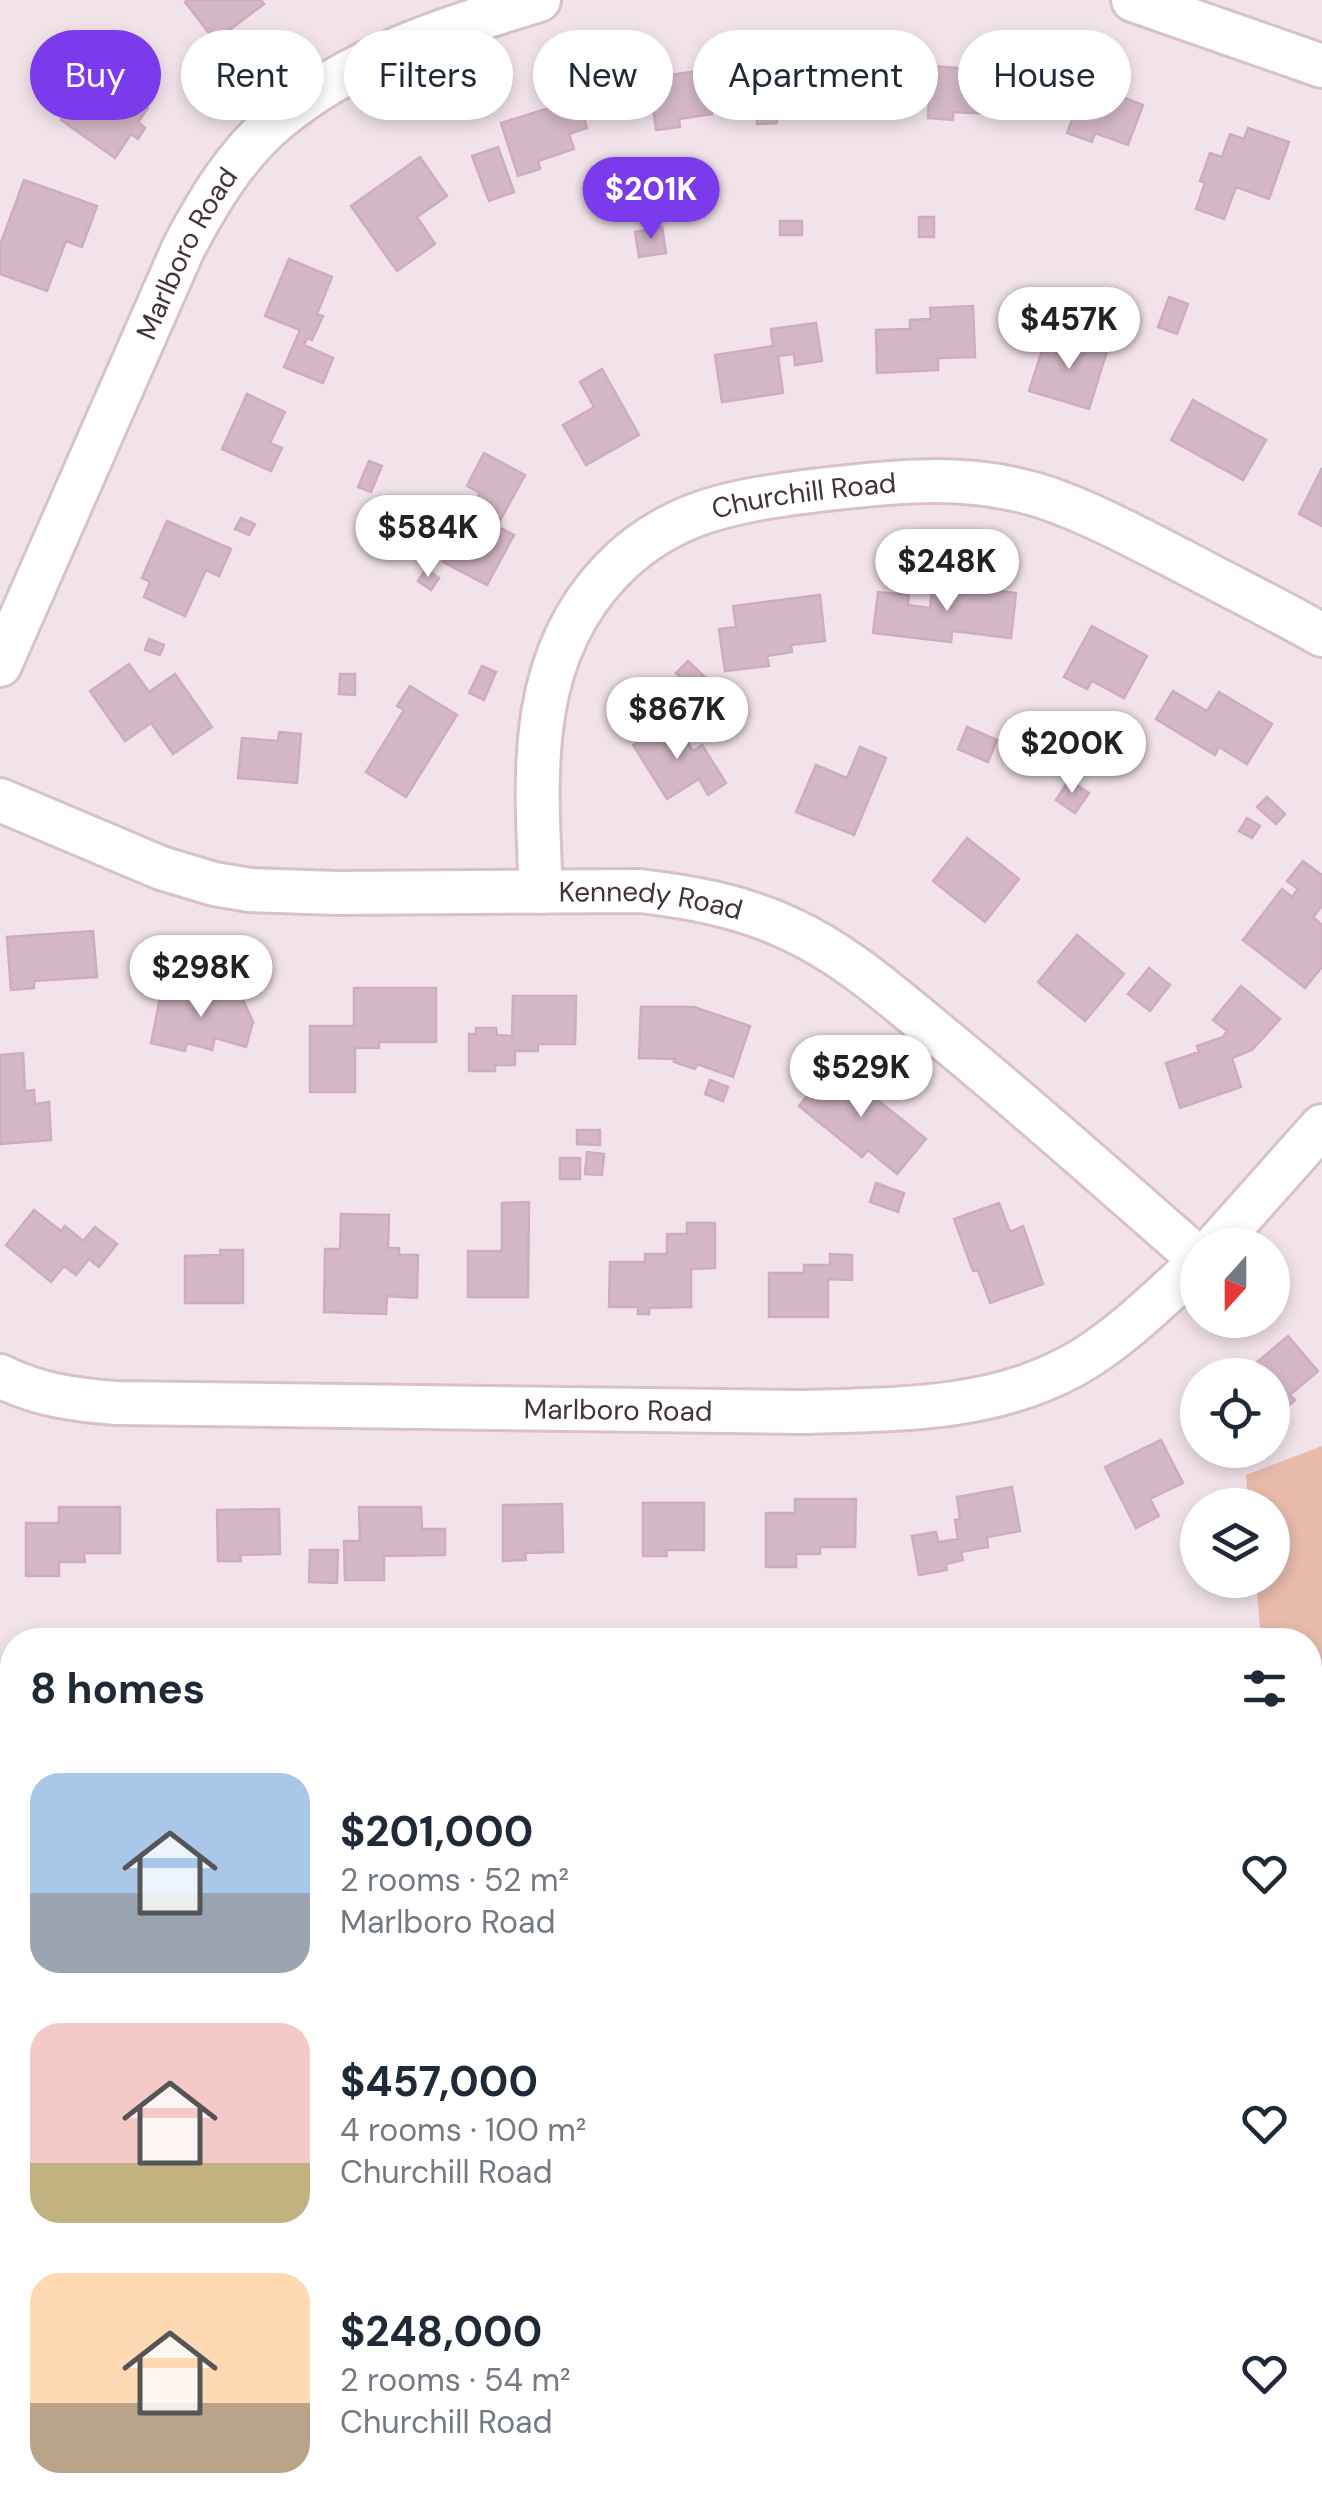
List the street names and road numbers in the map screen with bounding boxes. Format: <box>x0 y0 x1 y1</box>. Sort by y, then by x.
street label: Marlboro Road <box>128 160 246 345</box>
street label: Churchill Road <box>708 464 898 528</box>
street label: Kennedy Road <box>559 873 747 929</box>
street label: Marlboro Road <box>523 1390 713 1430</box>

